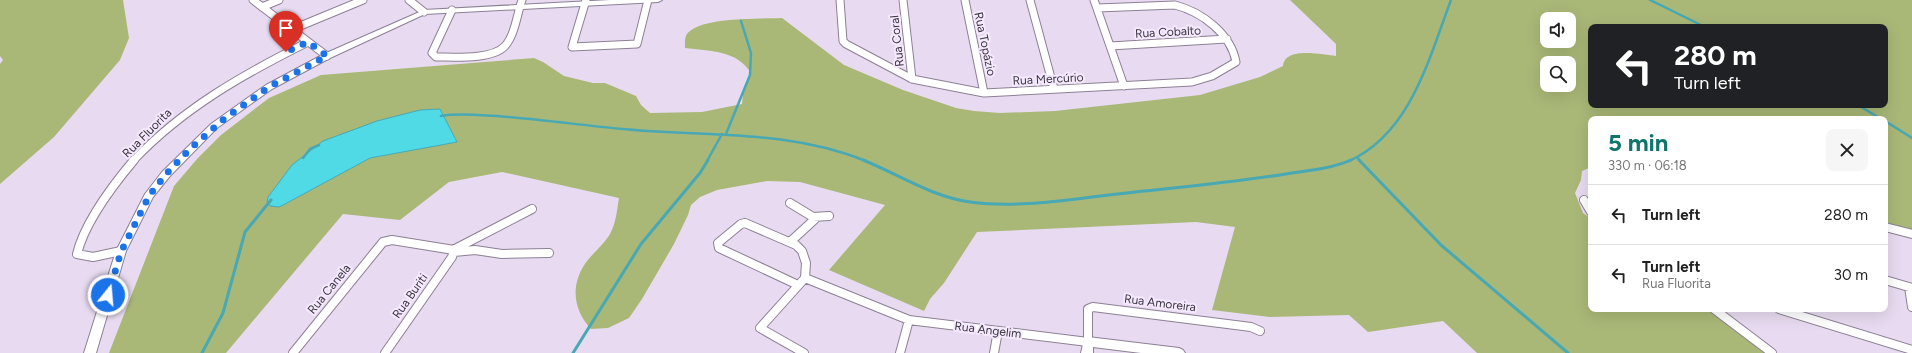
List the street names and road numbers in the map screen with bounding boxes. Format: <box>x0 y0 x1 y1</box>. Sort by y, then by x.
street label: Rua Topázio <box>971 11 999 77</box>
street label: Rua Coral <box>887 15 907 67</box>
street label: Rua Cobalto <box>1135 23 1201 41</box>
street label: Rua Mercúrio <box>1012 70 1084 88</box>
street label: Rua Fluorita <box>120 106 174 160</box>
street label: Rua Canela <box>305 261 353 317</box>
street label: Rua Buriti <box>390 271 430 321</box>
street label: Rua Amoreira <box>1123 292 1197 314</box>
street label: Rua Angelim <box>954 319 1022 341</box>

